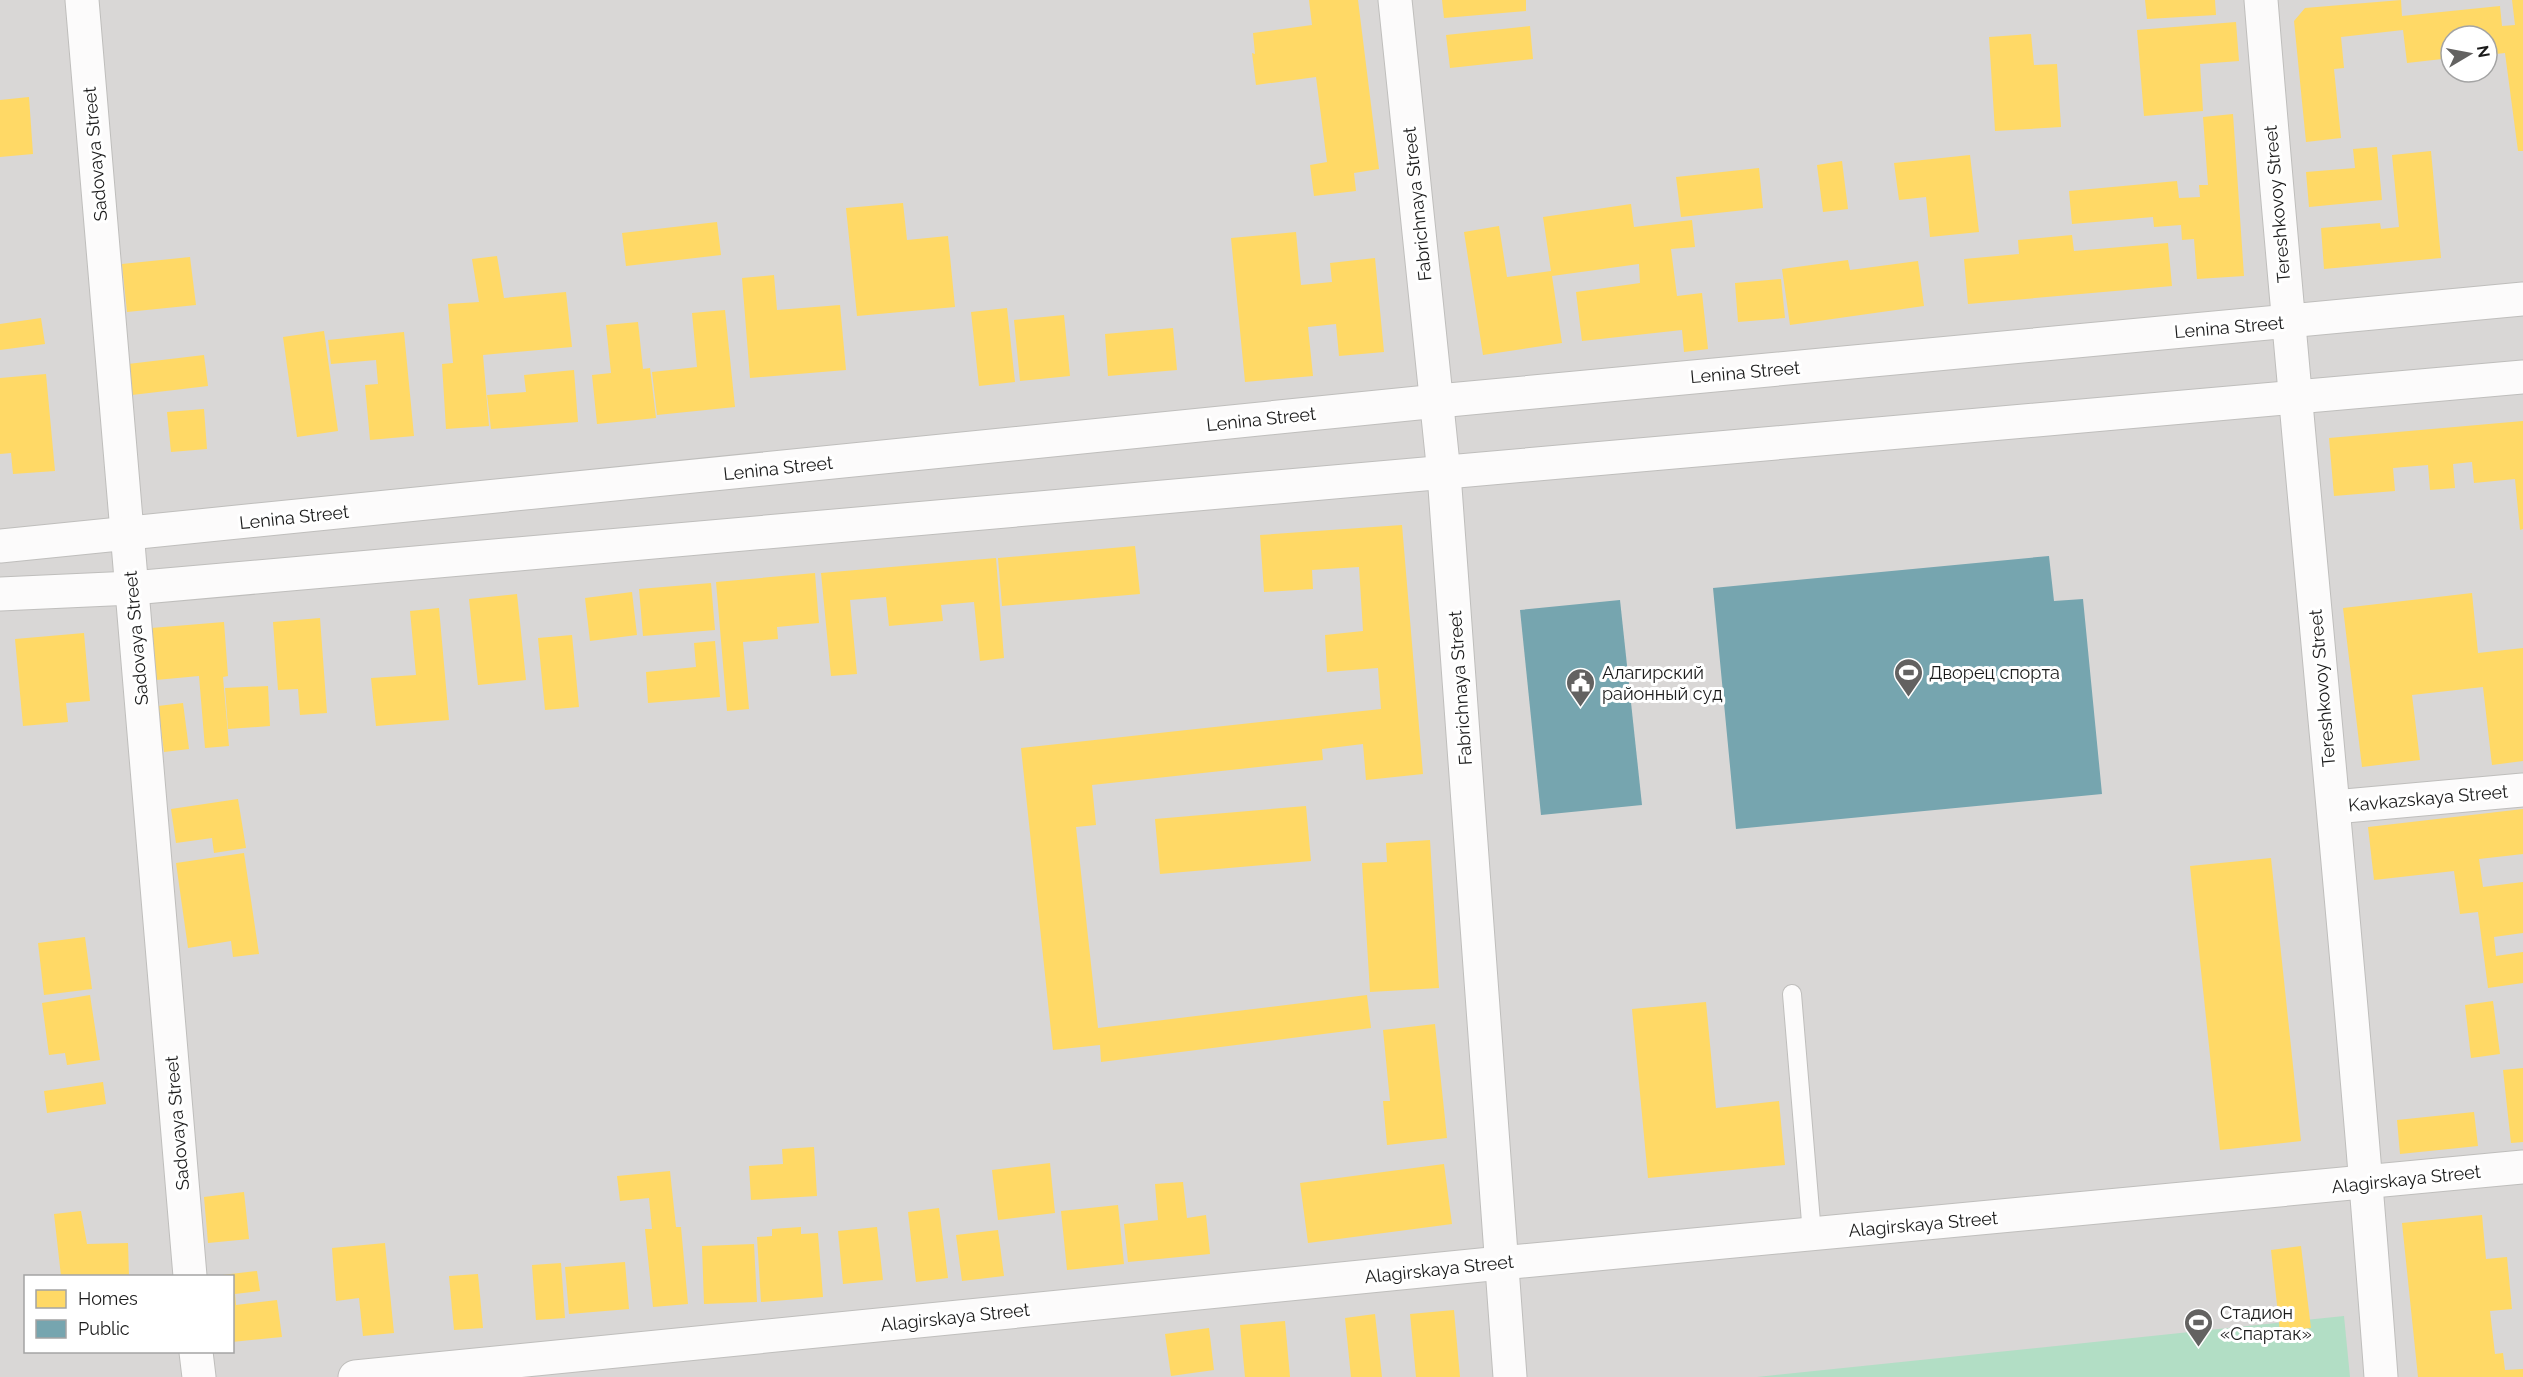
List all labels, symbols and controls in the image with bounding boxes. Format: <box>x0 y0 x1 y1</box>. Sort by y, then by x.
north arrow <box>2439 24 2499 84</box>
text: N <box>2473 44 2494 59</box>
street label: Sadovaya Street <box>79 86 111 222</box>
street label: Tereshkovoy Street <box>2260 124 2294 284</box>
street label: Fabrichnaya Street <box>1398 126 1436 282</box>
street label: Lenina Street <box>2173 312 2285 342</box>
street label: Lenina Street <box>1689 357 1801 387</box>
street label: Lenina Street <box>1205 403 1317 435</box>
street label: Lenina Street <box>722 452 834 484</box>
street label: Lenina Street <box>238 501 350 533</box>
street label: Sadovaya Street <box>120 570 152 706</box>
street label: Tereshkovoy Street <box>2305 608 2339 768</box>
street label: Fabrichnaya Street <box>1444 610 1476 766</box>
sports icon: Дворец спорта <box>1892 656 1924 698</box>
place label: Алагирский районный суд <box>1602 662 1723 704</box>
place label: Дворец спорта <box>1929 662 2060 683</box>
public building icon: Алагирский районный суд <box>1565 666 1597 708</box>
street label: Kavkazskaya Street <box>2347 781 2509 815</box>
street label: Sadovaya Street <box>161 1055 193 1191</box>
street label: Alagirskaya Street <box>2330 1161 2482 1197</box>
street label: Alagirskaya Street <box>1847 1207 1999 1241</box>
street label: Alagirskaya Street <box>1363 1251 1515 1287</box>
legend <box>24 1275 234 1353</box>
text: Homes <box>78 1288 138 1309</box>
street label: Alagirskaya Street <box>879 1299 1031 1335</box>
place label: Стадион «Спартак» <box>2220 1302 2312 1344</box>
sports icon: Стадион «Спартак» <box>2183 1306 2215 1348</box>
text: Public <box>78 1318 130 1339</box>

